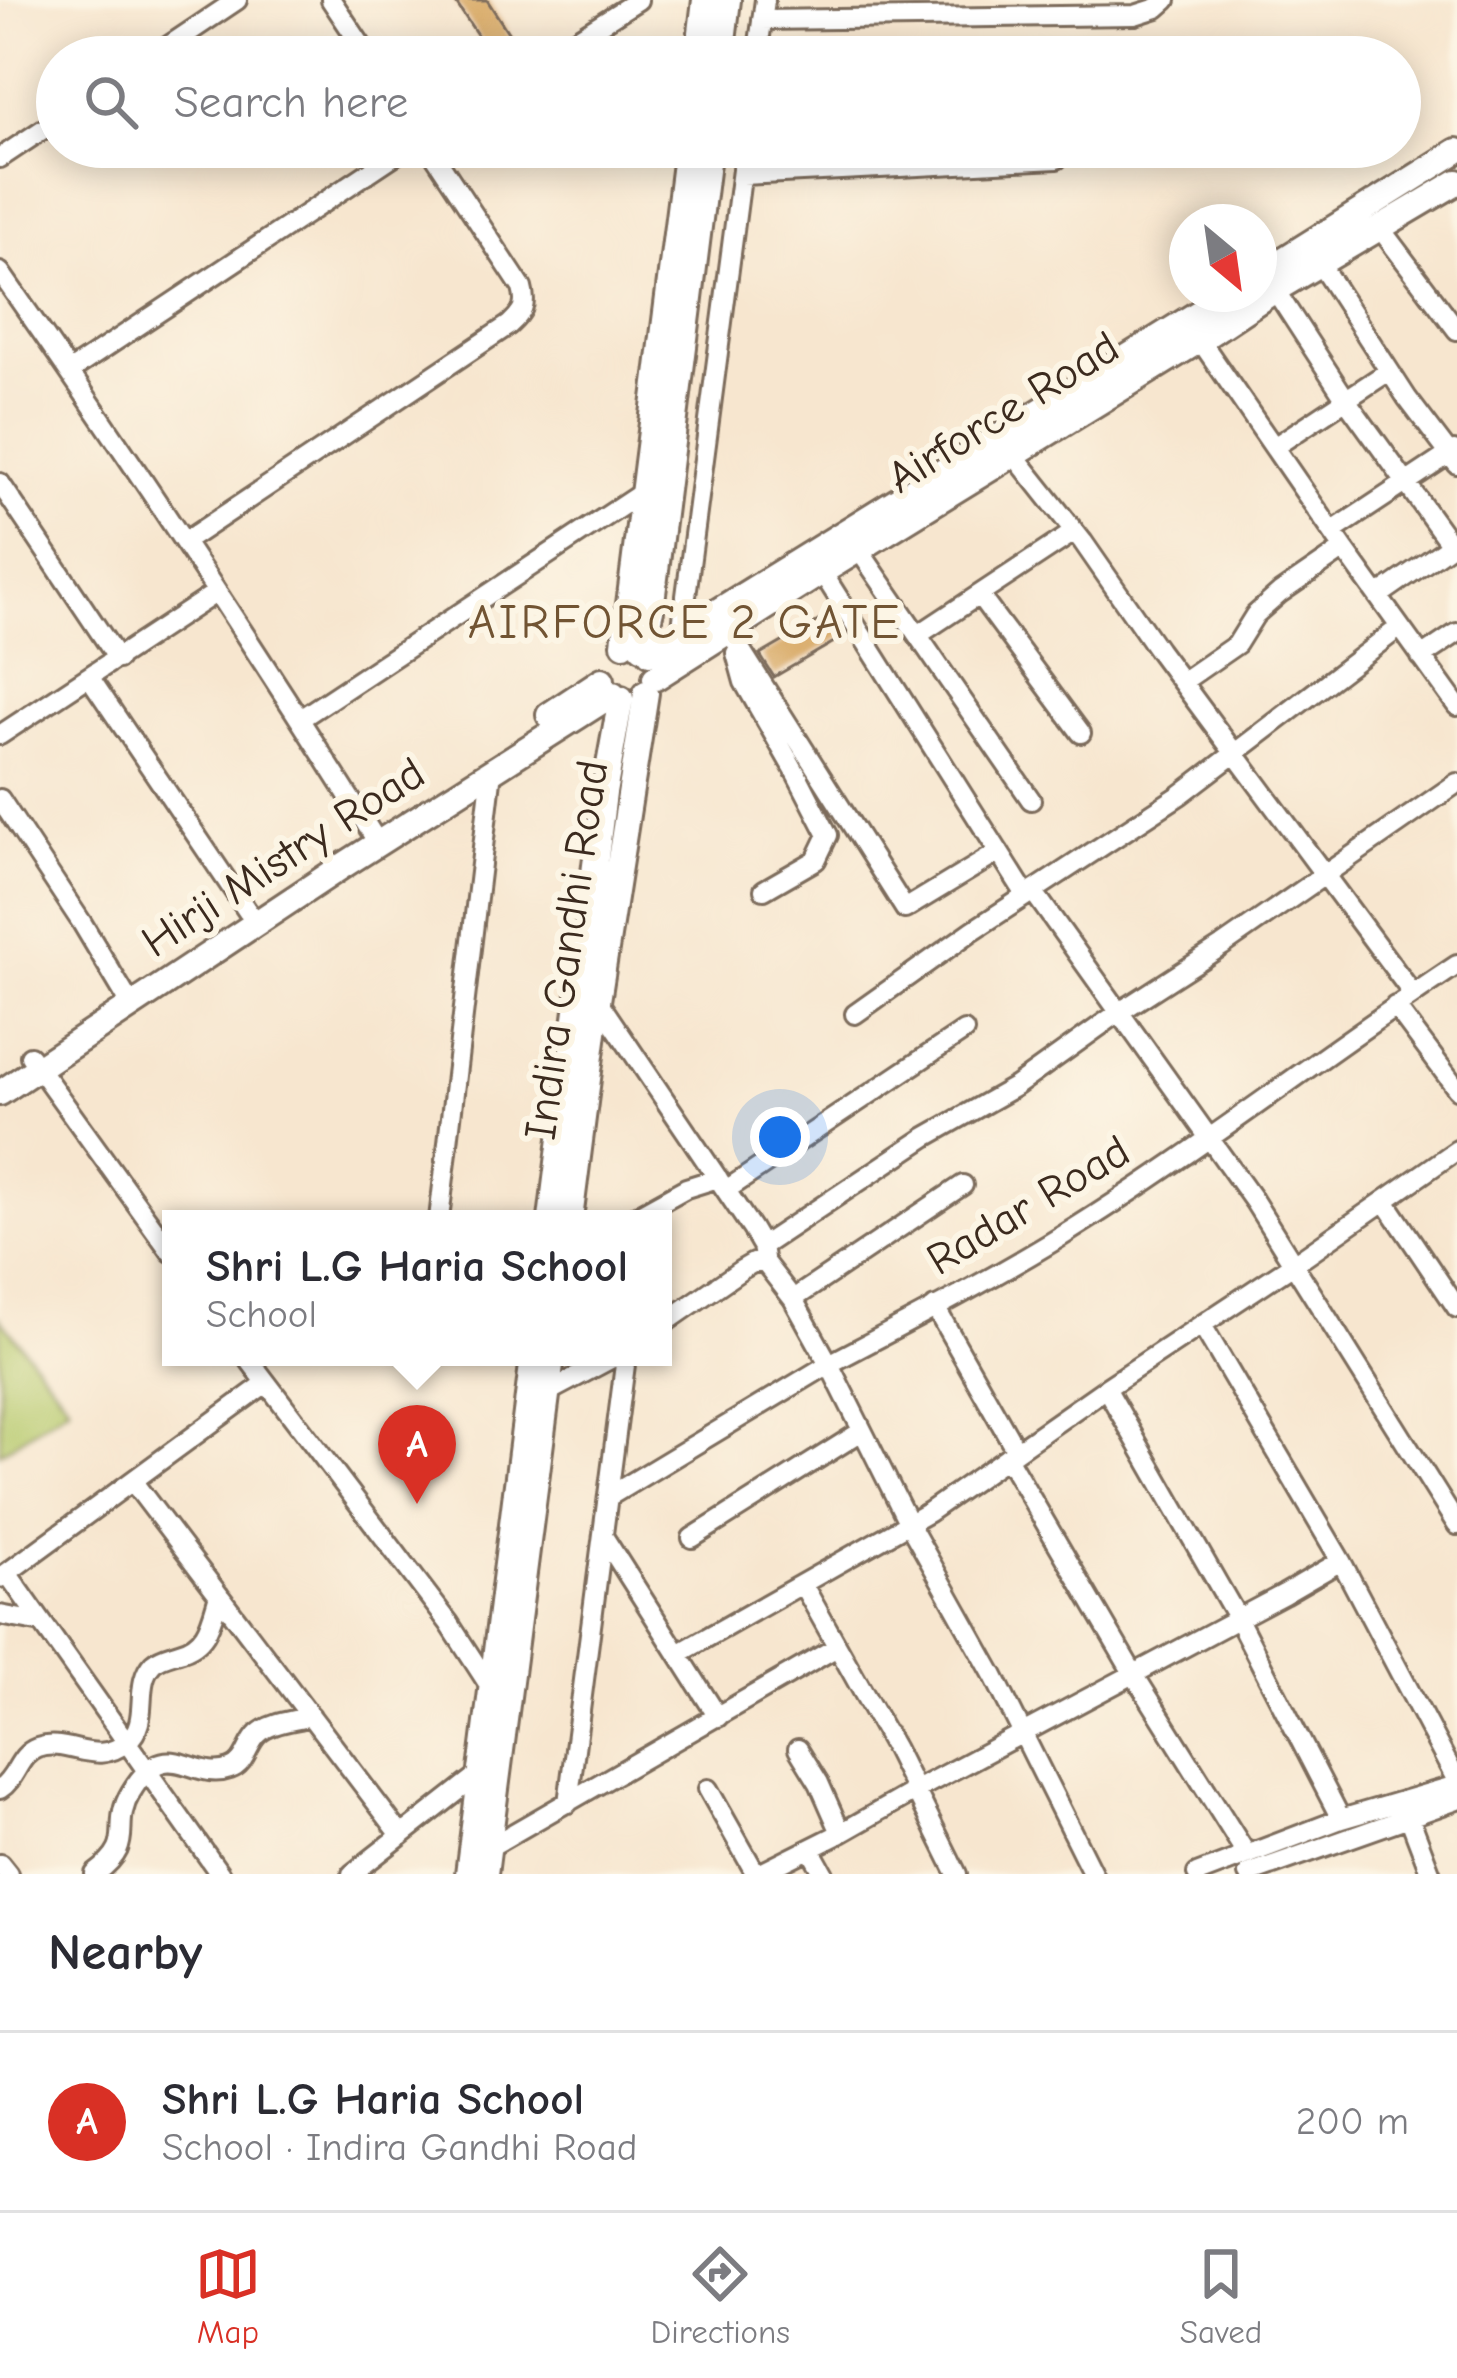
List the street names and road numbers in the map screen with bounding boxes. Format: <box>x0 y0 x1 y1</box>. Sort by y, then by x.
street label: Airforce Road <box>878 320 1128 504</box>
street label: Hirji Mistry Road <box>132 746 434 968</box>
street label: Indira Gandhi Road <box>514 757 618 1143</box>
street label: Radar Road <box>917 1124 1139 1286</box>

